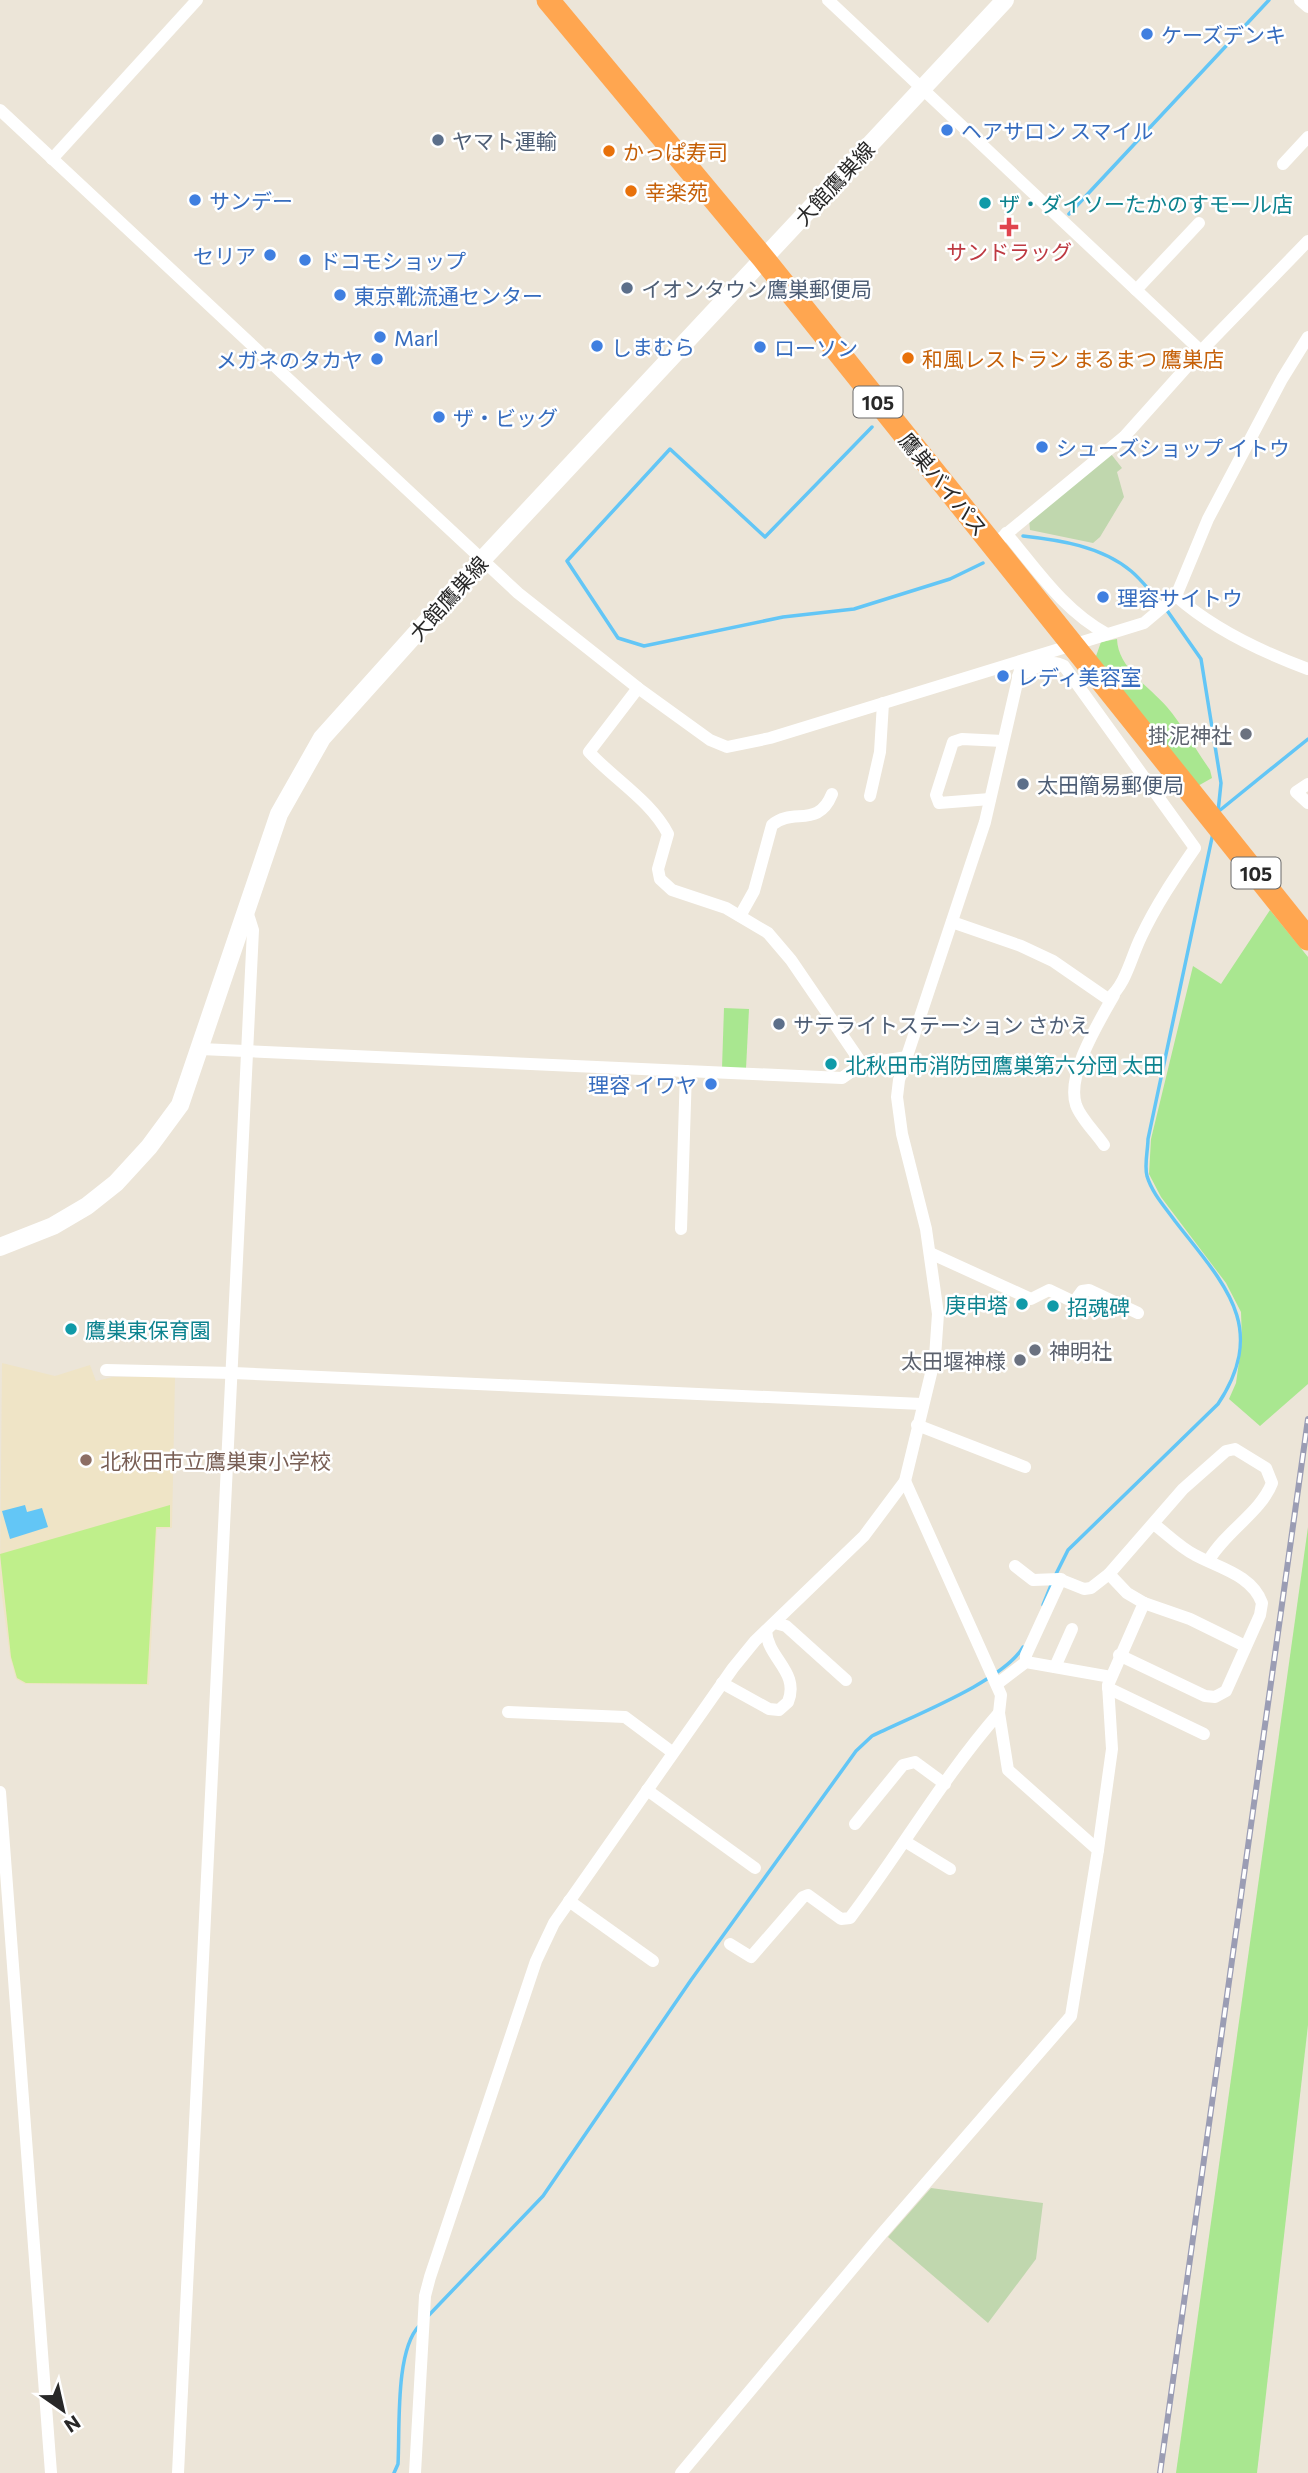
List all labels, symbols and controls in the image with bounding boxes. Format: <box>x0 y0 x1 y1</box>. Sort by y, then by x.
place label: ケーズデンキ <box>1161 22 1286 47</box>
marker: ケーズデンキ <box>1139 26 1155 42</box>
place label: ヘアサロン スマイル <box>961 118 1153 143</box>
marker: ヘアサロン スマイル <box>939 122 955 138</box>
place label: ヤマト運輸 <box>452 128 557 153</box>
marker: ヤマト運輸 <box>430 132 446 148</box>
street label: 大館鷹巣線 <box>789 136 879 230</box>
place label: かっぱ寿司 <box>623 139 728 164</box>
marker: かっぱ寿司 <box>601 143 617 159</box>
place label: 幸楽苑 <box>645 179 708 204</box>
marker: 幸楽苑 <box>623 183 639 199</box>
place label: サンデー <box>209 188 293 213</box>
place label: ザ・ダイソーたかのすモール店 <box>999 191 1293 216</box>
marker: サンデー <box>187 192 203 208</box>
marker: ザ・ダイソーたかのすモール店 <box>977 195 993 211</box>
marker: サンドラッグ <box>1001 219 1017 235</box>
place label: サンドラッグ <box>946 239 1072 264</box>
place label: セリア <box>193 243 256 268</box>
marker: セリア <box>262 247 278 263</box>
place label: ドコモショップ <box>319 248 466 273</box>
marker: ドコモショップ <box>297 252 313 268</box>
place label: イオンタウン鷹巣郵便局 <box>641 276 872 301</box>
marker: イオンタウン鷹巣郵便局 <box>619 280 635 296</box>
place label: 東京靴流通センター <box>354 283 543 308</box>
marker: 東京靴流通センター <box>332 287 348 303</box>
place label: Marl <box>394 325 439 350</box>
marker: Marl <box>372 329 388 345</box>
place label: しまむら <box>611 334 695 359</box>
place label: ローソン <box>774 335 858 360</box>
marker: しまむら <box>589 338 605 354</box>
marker: ローソン <box>752 339 768 355</box>
place label: 和風レストラン まるまつ 鷹巣店 <box>922 346 1224 371</box>
place label: メガネのタカヤ <box>216 347 363 372</box>
marker: 和風レストラン まるまつ 鷹巣店 <box>900 350 916 366</box>
marker: メガネのタカヤ <box>369 351 385 367</box>
road number: 105 <box>854 386 903 418</box>
place label: ザ・ビッグ <box>453 405 558 430</box>
marker: ザ・ビッグ <box>431 409 447 425</box>
street label: 鷹巣バイパス <box>895 427 993 541</box>
place label: シューズショップ イトウ <box>1056 435 1290 460</box>
marker: シューズショップ イトウ <box>1034 439 1050 455</box>
street label: 大館鷹巣線 <box>404 551 492 645</box>
place label: 理容サイトウ <box>1117 585 1243 610</box>
marker: 理容サイトウ <box>1095 589 1111 605</box>
place label: レディ美容室 <box>1017 664 1142 689</box>
marker: レディ美容室 <box>995 668 1011 684</box>
place label: 掛泥神社 <box>1148 722 1232 747</box>
marker: 掛泥神社 <box>1238 726 1254 742</box>
place label: 太田簡易郵便局 <box>1037 772 1184 797</box>
marker: 太田簡易郵便局 <box>1015 776 1031 792</box>
road number: 105 <box>1232 858 1280 888</box>
place label: サテライトステーション さかえ <box>793 1012 1091 1037</box>
marker: サテライトステーション さかえ <box>771 1016 787 1032</box>
place label: 北秋田市消防団鷹巣第六分団 太田 <box>845 1052 1164 1077</box>
marker: 北秋田市消防団鷹巣第六分団 太田 <box>823 1056 839 1072</box>
place label: 理容 イワヤ <box>588 1072 697 1097</box>
marker: 理容 イワヤ <box>703 1076 719 1092</box>
place label: 庚申塔 <box>945 1292 1008 1317</box>
place label: 招魂碑 <box>1067 1294 1130 1319</box>
marker: 庚申塔 <box>1014 1296 1030 1312</box>
marker: 招魂碑 <box>1045 1298 1061 1314</box>
place label: 鷹巣東保育園 <box>85 1317 211 1342</box>
marker: 鷹巣東保育園 <box>63 1321 79 1337</box>
place label: 神明社 <box>1049 1338 1112 1363</box>
marker: 神明社 <box>1027 1342 1043 1358</box>
place label: 太田堰神様 <box>901 1348 1006 1373</box>
marker: 太田堰神様 <box>1012 1352 1028 1368</box>
place label: 北秋田市立鷹巣東小学校 <box>100 1448 331 1473</box>
marker: 北秋田市立鷹巣東小学校 <box>78 1452 94 1468</box>
north arrow <box>28 2375 98 2445</box>
text: N <box>60 2411 85 2438</box>

